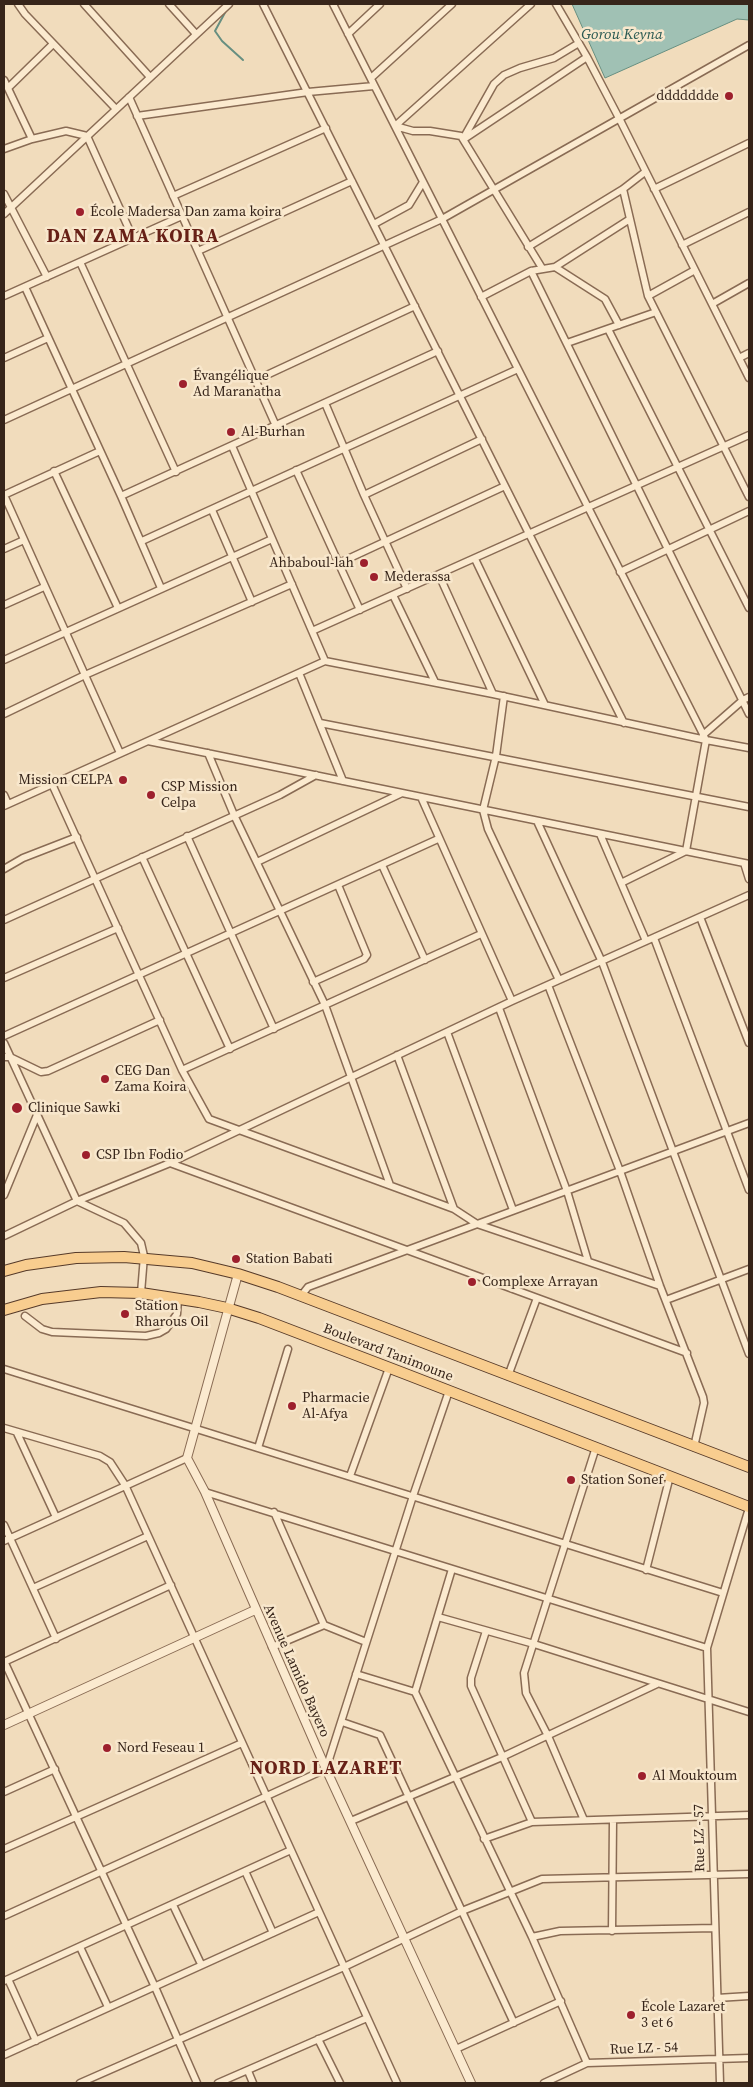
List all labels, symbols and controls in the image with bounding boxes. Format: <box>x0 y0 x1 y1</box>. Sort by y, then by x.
water label: Gorou Keyna <box>581 26 663 44</box>
place label: ddddddde <box>656 88 719 104</box>
marker: ddddddde <box>723 90 735 102</box>
place label: École Madersa Dan zama koira <box>90 204 282 220</box>
marker: École Madersa Dan zama koira <box>74 206 86 218</box>
district label: DAN ZAMA KOIRA <box>45 226 221 248</box>
place label: Évangélique Ad Maranatha <box>193 368 281 401</box>
marker: Évangélique Ad Maranatha <box>177 378 189 390</box>
place label: Al-Burhan <box>241 424 305 440</box>
marker: Al-Burhan <box>225 426 237 438</box>
place label: Ahbaboul-lah <box>269 555 354 571</box>
marker: Ahbaboul-lah <box>358 557 370 569</box>
place label: Mederassa <box>384 569 451 585</box>
marker: Mederassa <box>368 571 380 583</box>
place label: Mission CELPA <box>18 772 113 788</box>
marker: Mission CELPA <box>117 774 129 786</box>
place label: CSP Mission Celpa <box>161 779 238 812</box>
marker: CSP Mission Celpa <box>145 789 157 801</box>
place label: CEG Dan Zama Koira <box>115 1063 187 1096</box>
marker: CEG Dan Zama Koira <box>99 1073 111 1085</box>
place label: Clinique Sawki <box>28 1100 120 1116</box>
marker: Clinique Sawki <box>10 1101 24 1115</box>
place label: CSP Ibn Fodio <box>96 1147 183 1163</box>
marker: CSP Ibn Fodio <box>80 1149 92 1161</box>
place label: Station Babati <box>246 1251 333 1267</box>
marker: Station Babati <box>230 1253 242 1265</box>
place label: Complexe Arrayan <box>482 1274 598 1290</box>
marker: Complexe Arrayan <box>466 1276 478 1288</box>
place label: Station Rharous Oil <box>135 1298 209 1330</box>
marker: Station Rharous Oil <box>119 1308 131 1320</box>
street label: Boulevard Tanimoune <box>321 1320 455 1386</box>
place label: Pharmacie Al-Afya <box>302 1390 370 1422</box>
marker: Pharmacie Al-Afya <box>286 1400 298 1412</box>
place label: Station Sonef <box>581 1472 663 1488</box>
marker: Station Sonef <box>565 1474 577 1486</box>
street label: Avenue Lamido Bayero <box>259 1602 333 1740</box>
place label: Nord Feseau 1 <box>117 1740 205 1756</box>
marker: Nord Feseau 1 <box>101 1742 113 1754</box>
district label: NORD LAZARET <box>248 1758 404 1780</box>
place label: Al Mouktoum <box>652 1768 737 1784</box>
marker: Al Mouktoum <box>636 1770 648 1782</box>
street label: Rue LZ - 57 <box>691 1804 709 1872</box>
place label: École Lazaret 3 et 6 <box>641 1999 725 2031</box>
marker: École Lazaret 3 et 6 <box>625 2009 637 2021</box>
street label: Rue LZ - 54 <box>610 2039 678 2059</box>

